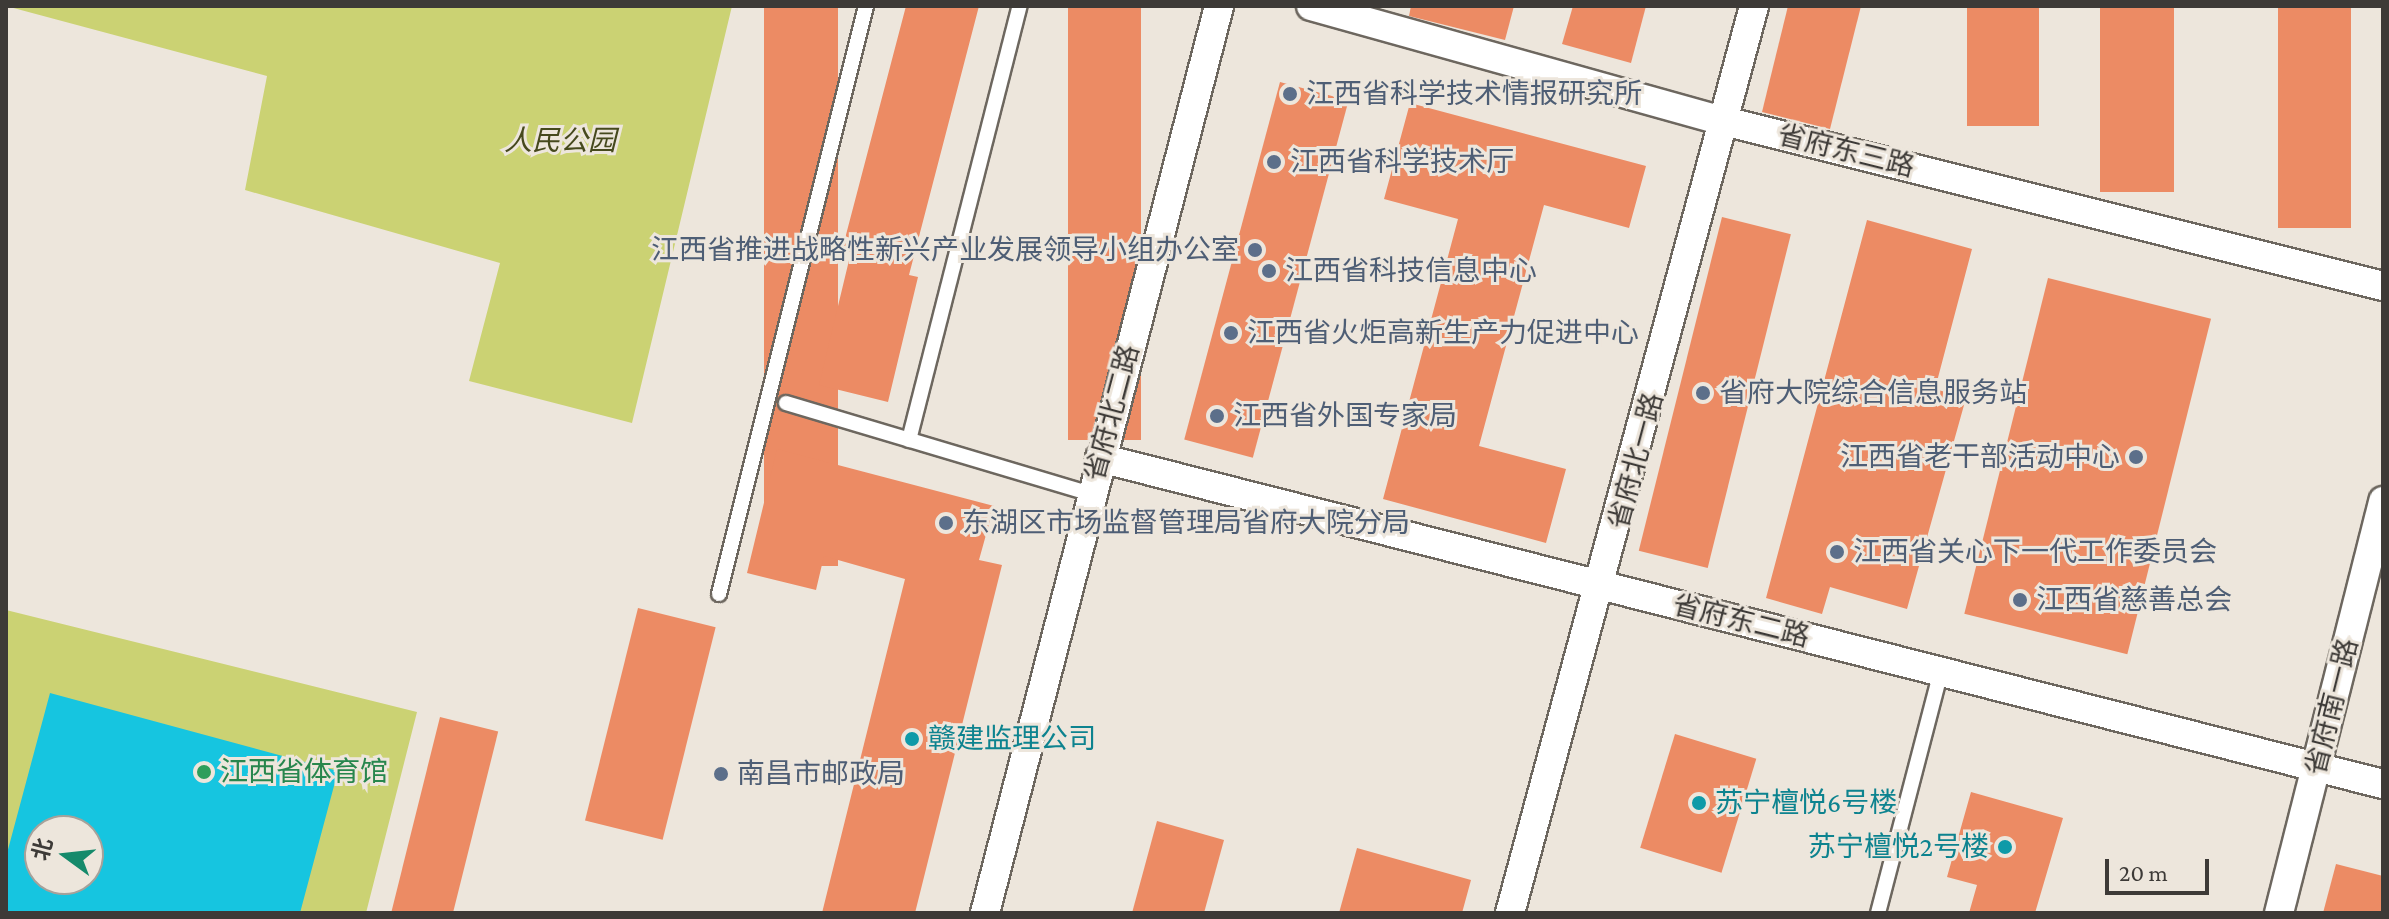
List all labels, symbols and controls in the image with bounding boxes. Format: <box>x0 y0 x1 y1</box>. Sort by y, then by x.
place label: 江西省科学技术情报研究所 <box>1306 77 1642 111</box>
marker: 江西省科学技术情报研究所 <box>1281 85 1299 103</box>
street label: 省府东三路 <box>1774 118 1918 184</box>
park label: 人民公园 <box>504 124 616 158</box>
place label: 江西省科学技术厅 <box>1290 145 1514 179</box>
marker: 江西省科学技术厅 <box>1265 153 1283 171</box>
place label: 江西省推进战略性新兴产业发展领导小组办公室 <box>651 233 1239 267</box>
marker: 江西省推进战略性新兴产业发展领导小组办公室 <box>1246 241 1264 259</box>
place label: 江西省科技信息中心 <box>1285 254 1537 288</box>
marker: 江西省科技信息中心 <box>1260 262 1278 280</box>
place label: 江西省火炬高新生产力促进中心 <box>1247 316 1639 350</box>
marker: 江西省火炬高新生产力促进中心 <box>1222 324 1240 342</box>
street label: 省府北二路 <box>1078 341 1146 485</box>
place label: 省府大院综合信息服务站 <box>1719 376 2027 410</box>
marker: 省府大院综合信息服务站 <box>1694 384 1712 402</box>
street label: 省府北一路 <box>1602 389 1670 533</box>
place label: 江西省外国专家局 <box>1233 399 1457 433</box>
marker: 江西省外国专家局 <box>1208 407 1226 425</box>
place label: 江西省老干部活动中心 <box>1840 440 2120 474</box>
marker: 江西省老干部活动中心 <box>2127 448 2145 466</box>
place label: 东湖区市场监督管理局省府大院分局 <box>962 506 1410 540</box>
marker: 东湖区市场监督管理局省府大院分局 <box>937 514 955 532</box>
place label: 江西省关心下一代工作委员会 <box>1853 535 2217 569</box>
marker: 江西省关心下一代工作委员会 <box>1828 543 1846 561</box>
place label: 江西省慈善总会 <box>2036 583 2232 617</box>
street label: 省府东二路 <box>1669 588 1813 654</box>
marker: 江西省慈善总会 <box>2011 591 2029 609</box>
street label: 省府南一路 <box>2299 635 2365 779</box>
place label: 赣建监理公司 <box>928 722 1096 756</box>
marker: 赣建监理公司 <box>903 730 921 748</box>
place label: 江西省体育馆 <box>220 755 388 789</box>
place label: 南昌市邮政局 <box>737 757 905 791</box>
marker: 江西省体育馆 <box>195 763 213 781</box>
marker: 南昌市邮政局 <box>712 765 730 783</box>
place label: 苏宁檀悦6号楼 <box>1715 786 1897 820</box>
marker: 苏宁檀悦6号楼 <box>1690 794 1708 812</box>
north arrow <box>24 815 104 895</box>
place label: 苏宁檀悦2号楼 <box>1808 830 1989 864</box>
text: 北 <box>27 835 57 863</box>
marker: 苏宁檀悦2号楼 <box>1996 838 2014 856</box>
scale bar <box>2109 843 2213 893</box>
text: 20 m <box>2119 859 2168 886</box>

